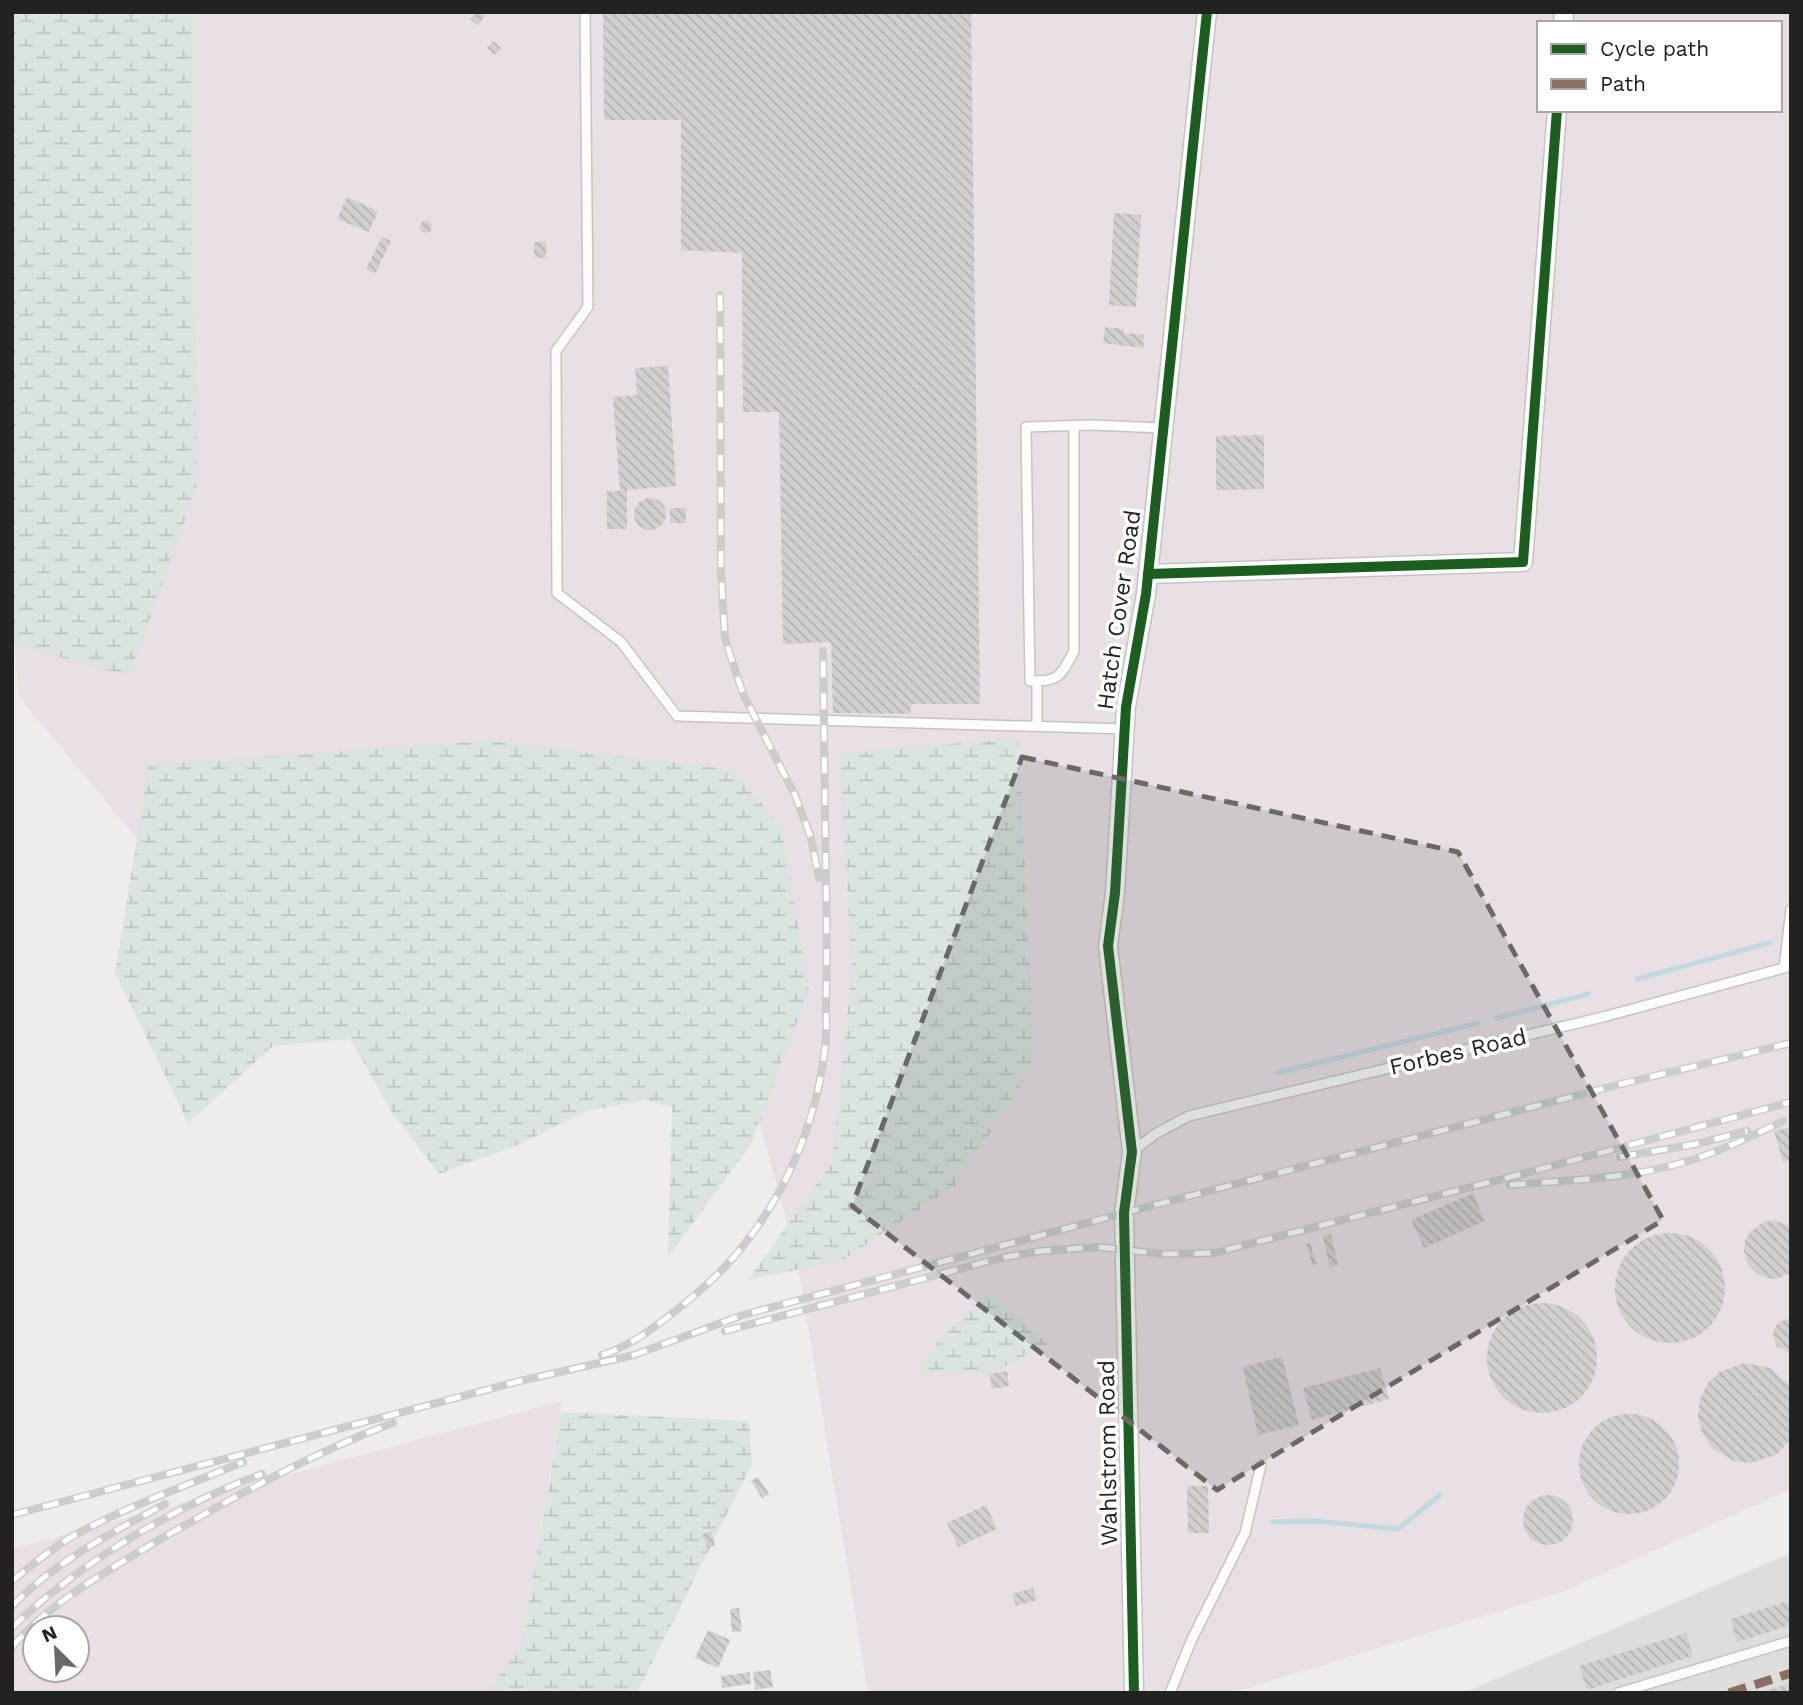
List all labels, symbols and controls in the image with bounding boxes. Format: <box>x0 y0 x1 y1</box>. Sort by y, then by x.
legend <box>1537 21 1782 112</box>
text: Cycle path <box>1600 36 1709 61</box>
text: Path <box>1600 71 1646 96</box>
street label: Hatch Cover Road <box>1092 508 1146 712</box>
street label: Forbes Road <box>1387 1023 1529 1081</box>
street label: Wahlstrom Road <box>1093 1360 1123 1546</box>
north arrow <box>21 1614 91 1684</box>
text: N <box>38 1621 60 1647</box>

